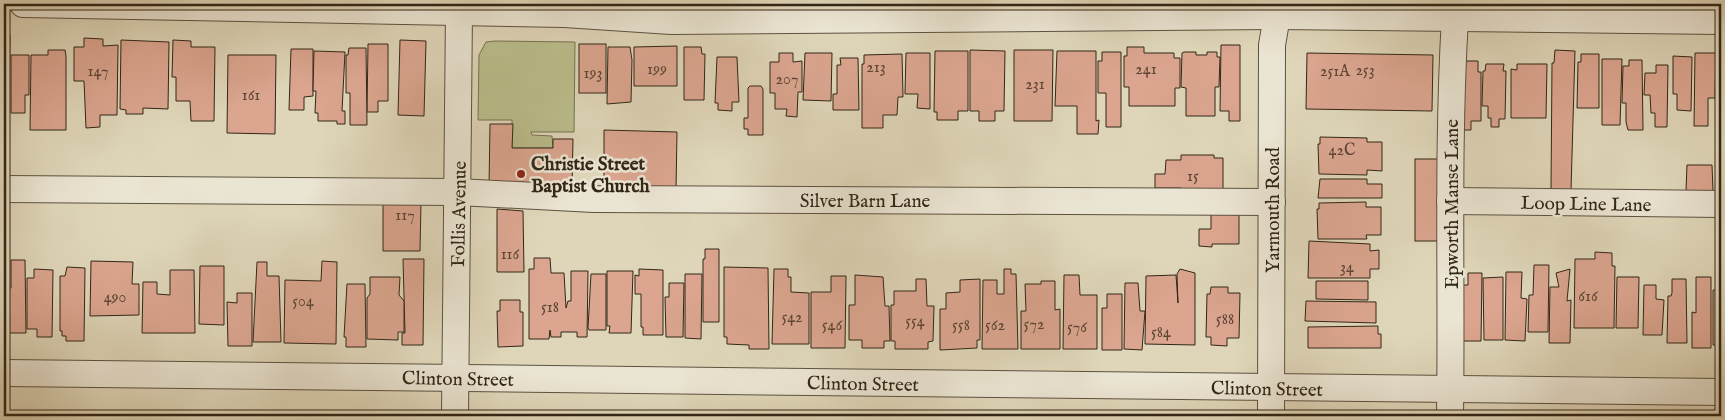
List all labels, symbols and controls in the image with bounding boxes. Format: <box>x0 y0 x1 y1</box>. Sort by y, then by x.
house number: 213 <box>866 58 886 78</box>
house number: 199 <box>647 60 667 80</box>
house number: 241 <box>1135 60 1157 80</box>
house number: 253 <box>1355 61 1375 81</box>
house number: 147 <box>88 62 108 82</box>
house number: 251A <box>1320 62 1351 82</box>
house number: 193 <box>584 64 602 84</box>
house number: 207 <box>776 70 798 90</box>
house number: 231 <box>1025 75 1045 95</box>
house number: 161 <box>242 86 260 106</box>
street label: Epworth Manse Lane <box>1441 119 1465 289</box>
house number: 42C <box>1329 141 1355 161</box>
street label: Yarmouth Road <box>1262 146 1286 273</box>
place label: Christie Street Baptist Church <box>531 153 651 199</box>
street label: Follis Avenue <box>447 160 473 267</box>
house number: 15 <box>1187 167 1199 187</box>
marker: Christie Street Baptist Church <box>515 168 527 180</box>
street label: Silver Barn Lane <box>800 190 931 214</box>
street label: Loop Line Lane <box>1520 192 1652 218</box>
house number: 117 <box>395 206 415 226</box>
house number: 116 <box>501 245 520 265</box>
house number: 34 <box>1340 258 1354 278</box>
house number: 616 <box>1578 287 1598 307</box>
house number: 490 <box>104 288 126 308</box>
house number: 504 <box>292 292 314 312</box>
house number: 518 <box>541 298 559 318</box>
house number: 542 <box>781 308 803 328</box>
house number: 588 <box>1216 310 1234 330</box>
house number: 554 <box>905 312 925 332</box>
house number: 572 <box>1024 315 1044 335</box>
house number: 546 <box>822 316 842 336</box>
house number: 558 <box>952 316 970 336</box>
house number: 562 <box>985 316 1005 336</box>
house number: 576 <box>1067 318 1087 338</box>
house number: 584 <box>1151 323 1171 343</box>
street label: Clinton Street <box>402 367 515 393</box>
street label: Clinton Street <box>807 372 920 398</box>
street label: Clinton Street <box>1211 377 1324 403</box>

